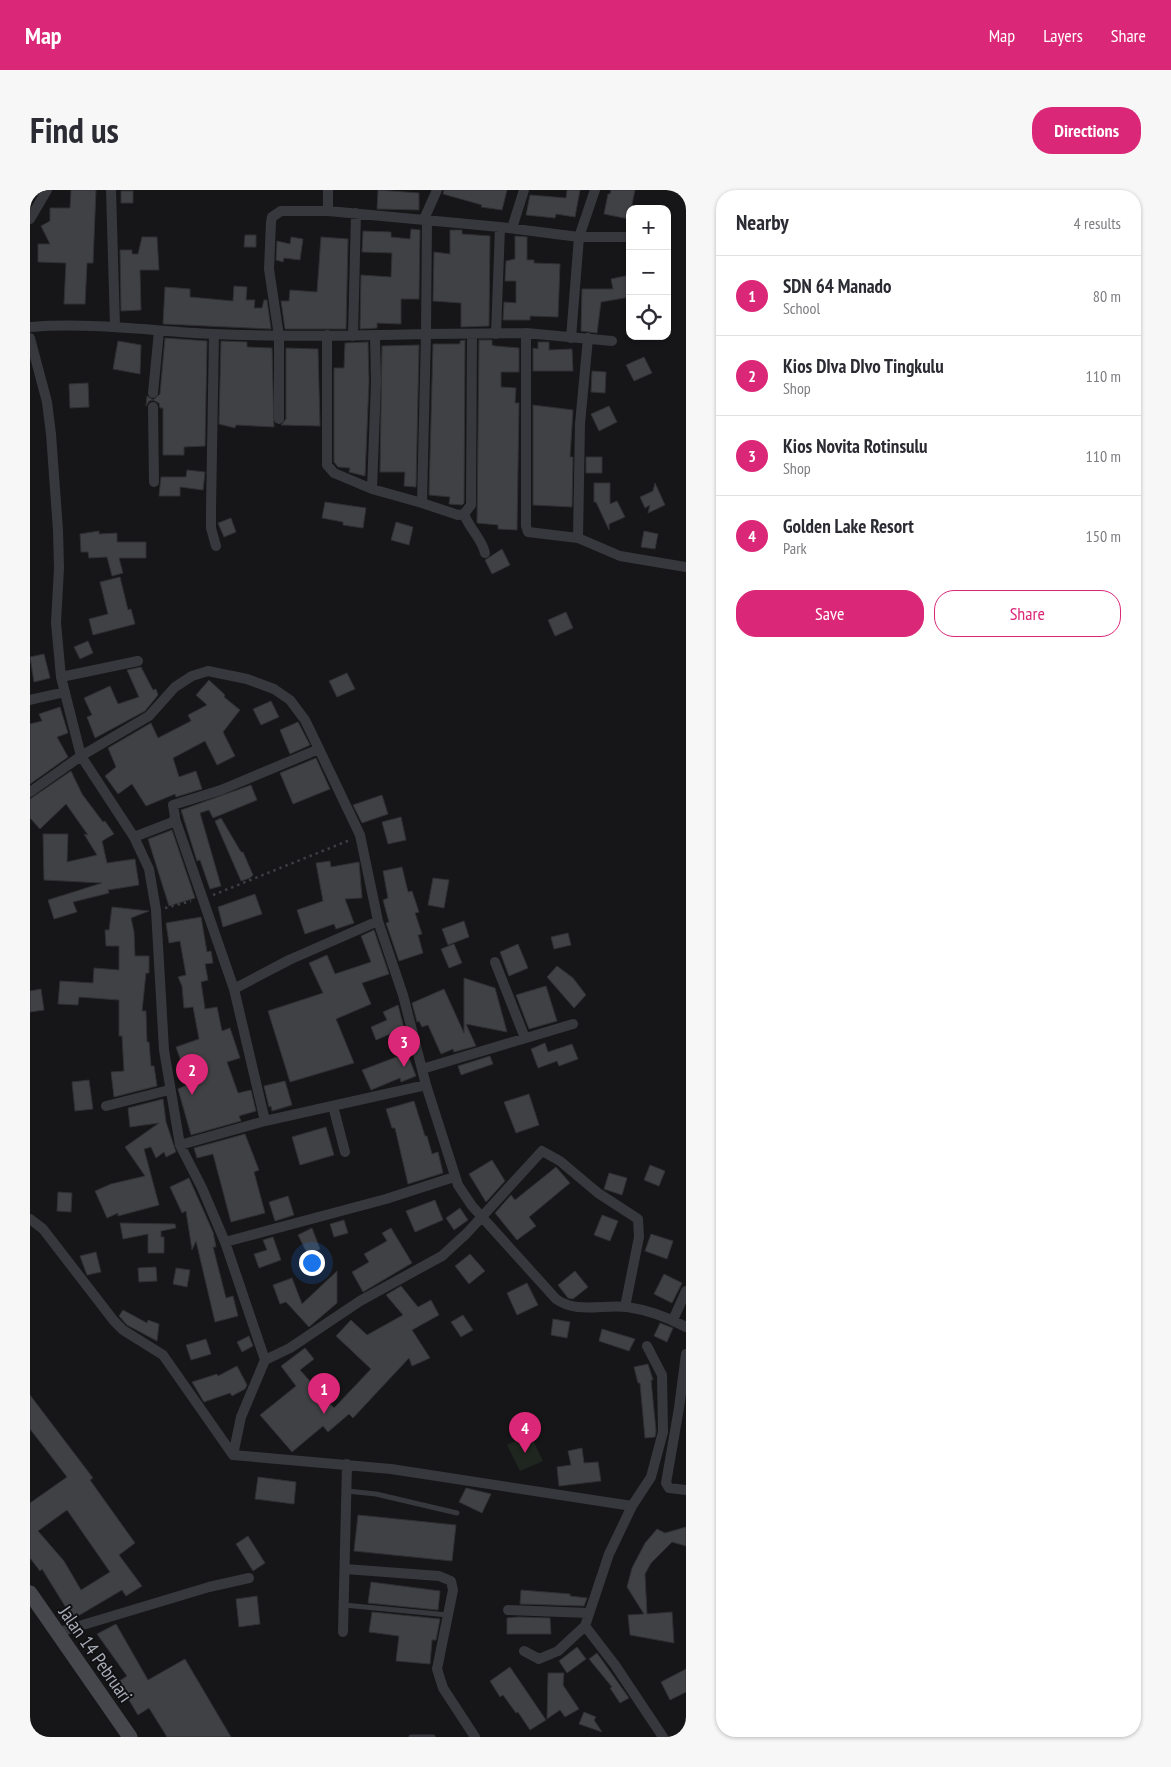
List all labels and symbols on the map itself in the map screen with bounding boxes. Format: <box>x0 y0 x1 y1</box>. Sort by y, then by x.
pin: 3 <box>388 1026 420 1067</box>
pin: 2 <box>176 1054 208 1095</box>
your location <box>299 1250 325 1276</box>
pin: 1 <box>308 1373 340 1414</box>
pin: 4 <box>509 1412 541 1453</box>
street label: Jalan 14 Pebruari <box>53 1600 138 1707</box>

